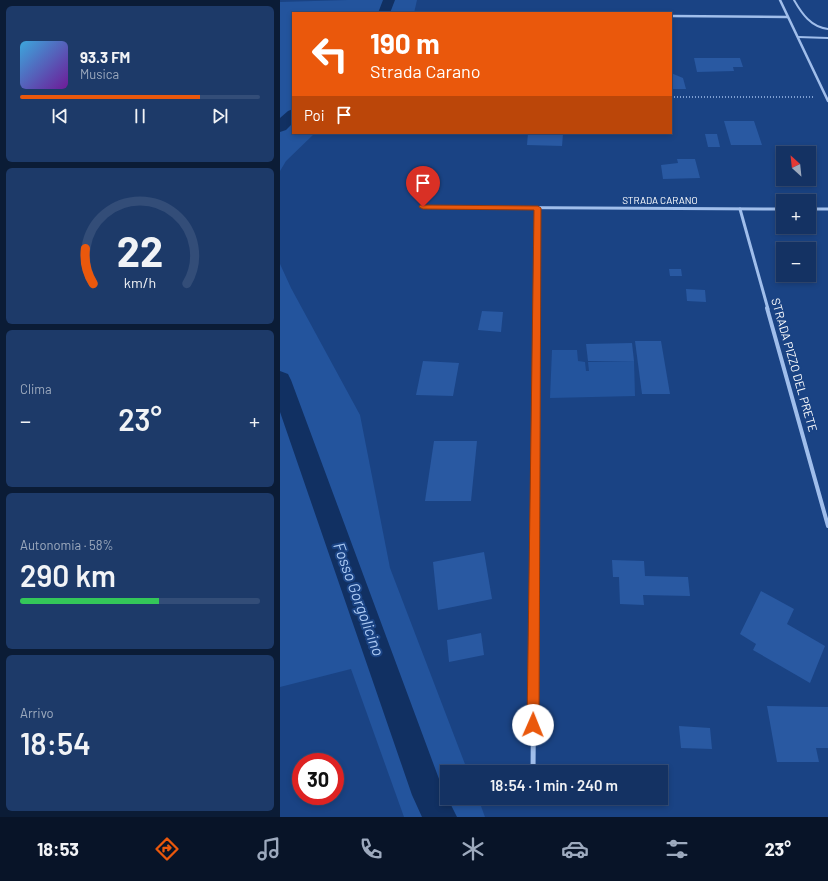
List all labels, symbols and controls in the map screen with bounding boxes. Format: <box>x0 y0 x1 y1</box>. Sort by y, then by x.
text: 190 m <box>370 26 440 60</box>
icon: left <box>304 28 356 80</box>
text: 93.3 FM <box>80 48 130 66</box>
text: Strada Carano <box>370 60 481 82</box>
text: Musica <box>80 66 119 82</box>
icon: arrive <box>333 104 355 126</box>
icon: previous <box>49 105 71 127</box>
icon: pause <box>129 105 151 127</box>
icon: next <box>209 105 231 127</box>
text: Poi <box>304 106 325 124</box>
north arrow <box>776 146 816 186</box>
map controls <box>776 146 816 282</box>
pin <box>406 166 440 207</box>
icon: arrive <box>412 172 434 194</box>
street label: STRADA CARANO <box>622 194 698 206</box>
button: + <box>776 194 816 234</box>
text: 22 <box>117 225 163 275</box>
button: − <box>776 242 816 282</box>
text: km/h <box>124 274 156 291</box>
street label: STRADA PIZZO DEL PRETE <box>769 296 821 433</box>
text: Clima <box>20 381 52 397</box>
text: 23° <box>118 401 162 437</box>
text: − <box>20 407 31 433</box>
text: + <box>249 407 260 433</box>
text: Autonomia · 58% <box>20 537 114 553</box>
water label: Fosso Gorgolicino <box>330 539 389 658</box>
text: 290 km <box>20 557 116 593</box>
position arrow <box>512 704 554 746</box>
text: Arrivo <box>20 705 54 721</box>
text: 18:54 <box>20 725 91 761</box>
speed limit sign: 30 <box>292 753 344 805</box>
text: 18:54 · 1 min · 240 m <box>490 776 618 794</box>
icon: directions <box>153 835 181 863</box>
icon: music <box>255 835 283 863</box>
icon: phone <box>357 835 385 863</box>
icon: climate <box>459 835 487 863</box>
icon: car <box>561 835 589 863</box>
icon: filters <box>663 835 691 863</box>
text: 18:53 <box>37 838 79 860</box>
text: 23° <box>765 838 791 860</box>

